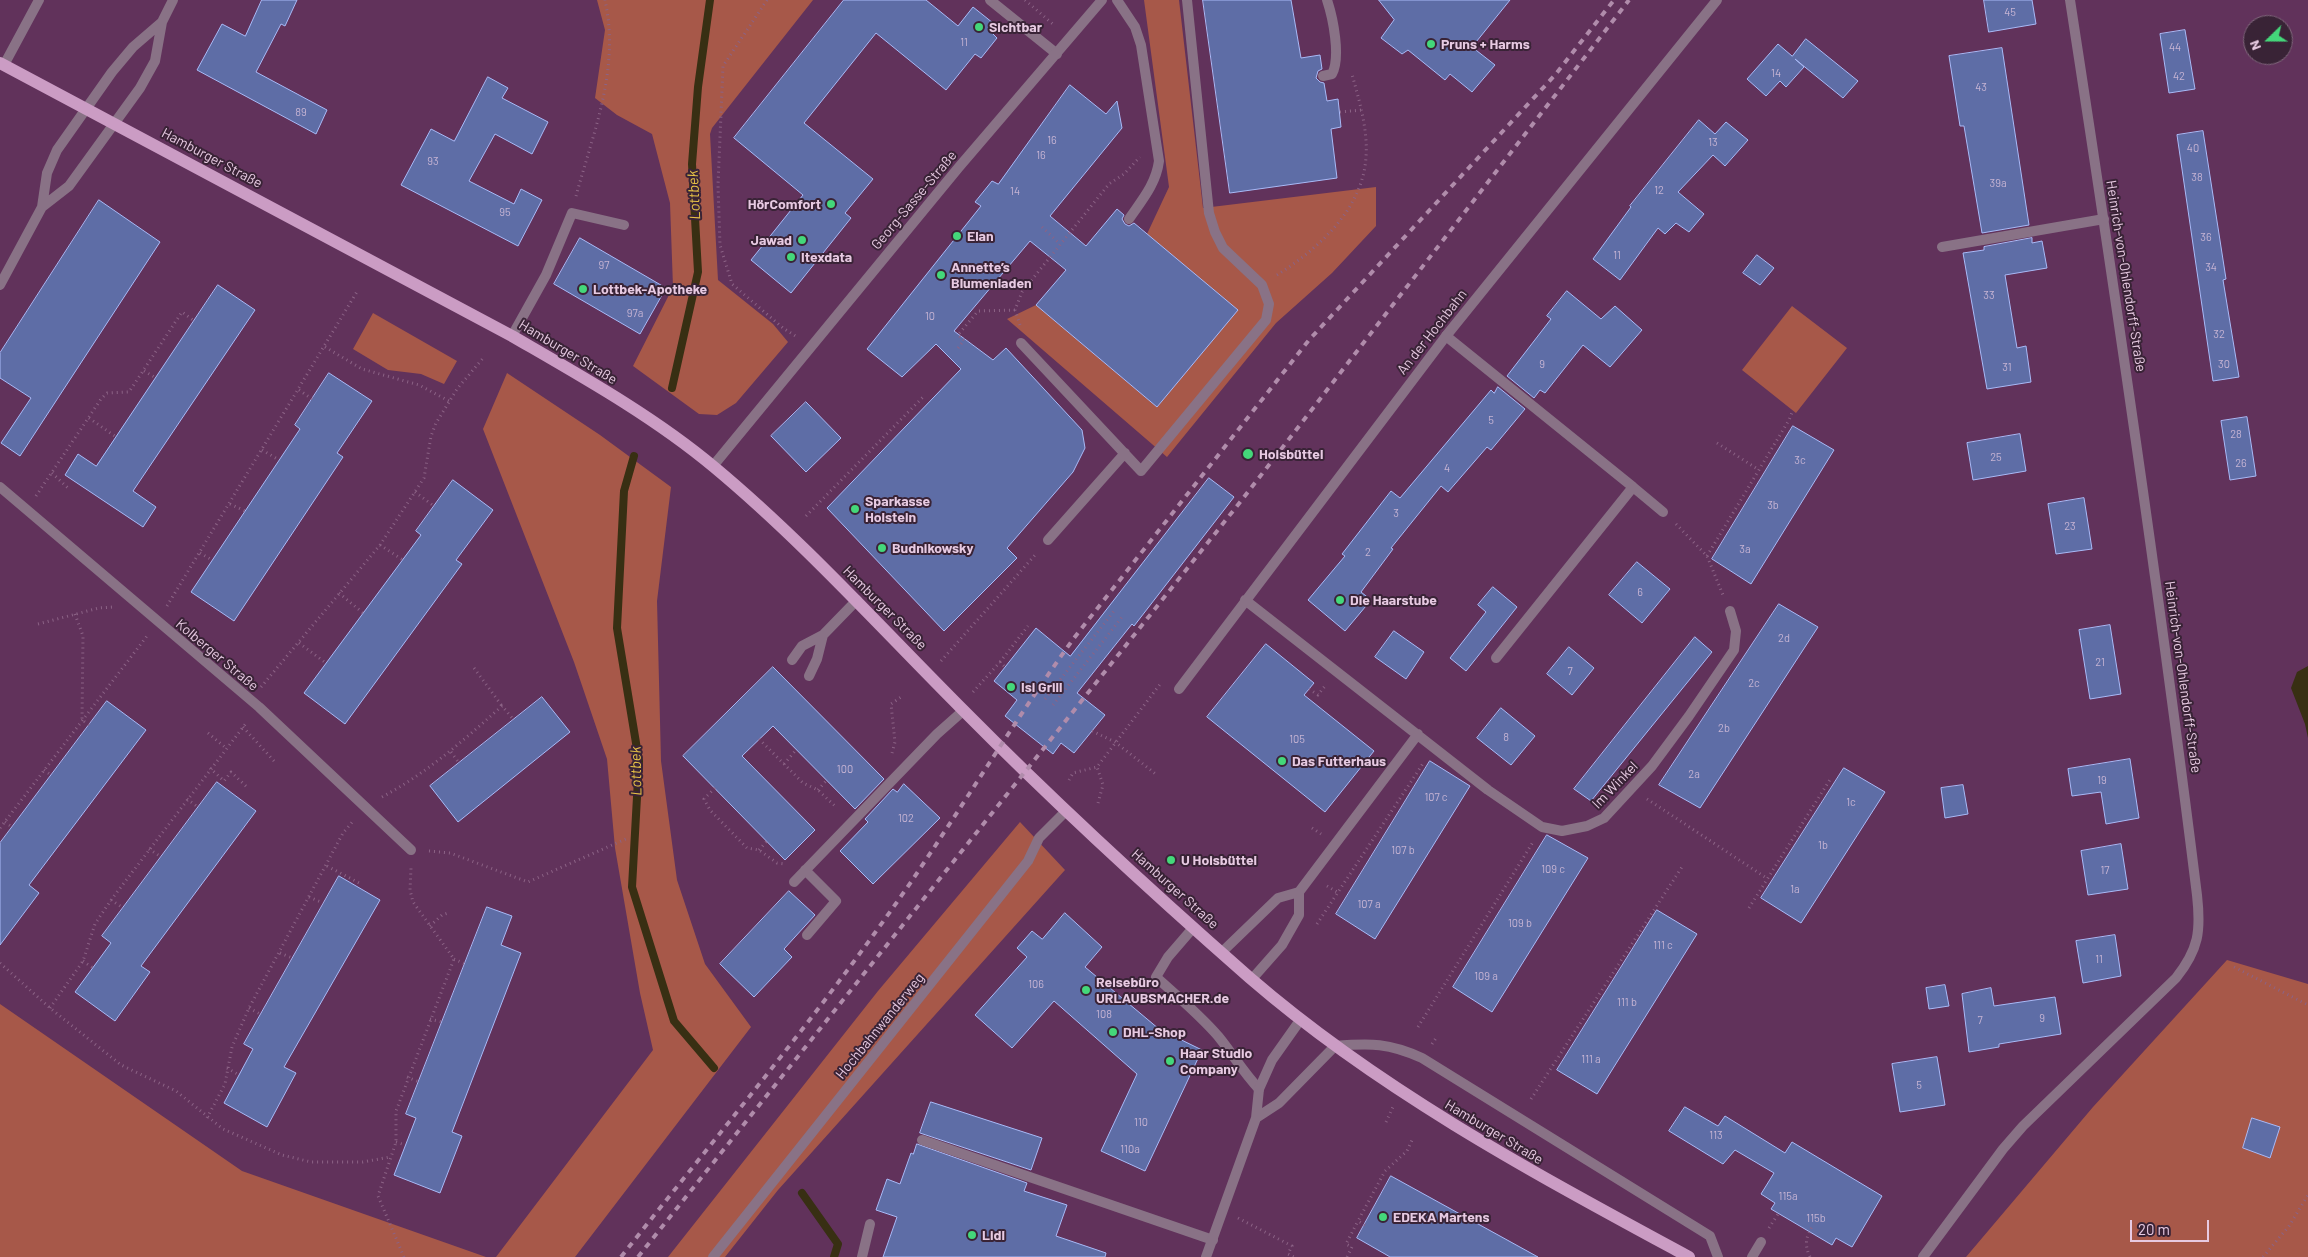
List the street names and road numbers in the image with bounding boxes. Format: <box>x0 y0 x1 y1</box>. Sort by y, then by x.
street label: Hamburger Straße <box>159 124 265 192</box>
street label: Georg-Sasse-Straße <box>868 147 960 253</box>
street label: Heinrich-von-Ohlendorff-Straße <box>2103 179 2149 373</box>
street label: An der Hochbahn <box>1394 286 1470 378</box>
street label: Hamburger Straße <box>516 316 620 388</box>
street label: Hamburger Straße <box>840 563 930 653</box>
street label: Heinrich-von-Ohlendorff-Straße <box>2161 580 2205 774</box>
street label: Kolberger Straße <box>172 616 262 694</box>
street label: Im Winkel <box>1589 758 1641 812</box>
street label: Hamburger Straße <box>1128 845 1222 933</box>
street label: Hochbahnwanderweg <box>832 970 928 1082</box>
street label: Hamburger Straße <box>1442 1096 1546 1168</box>

